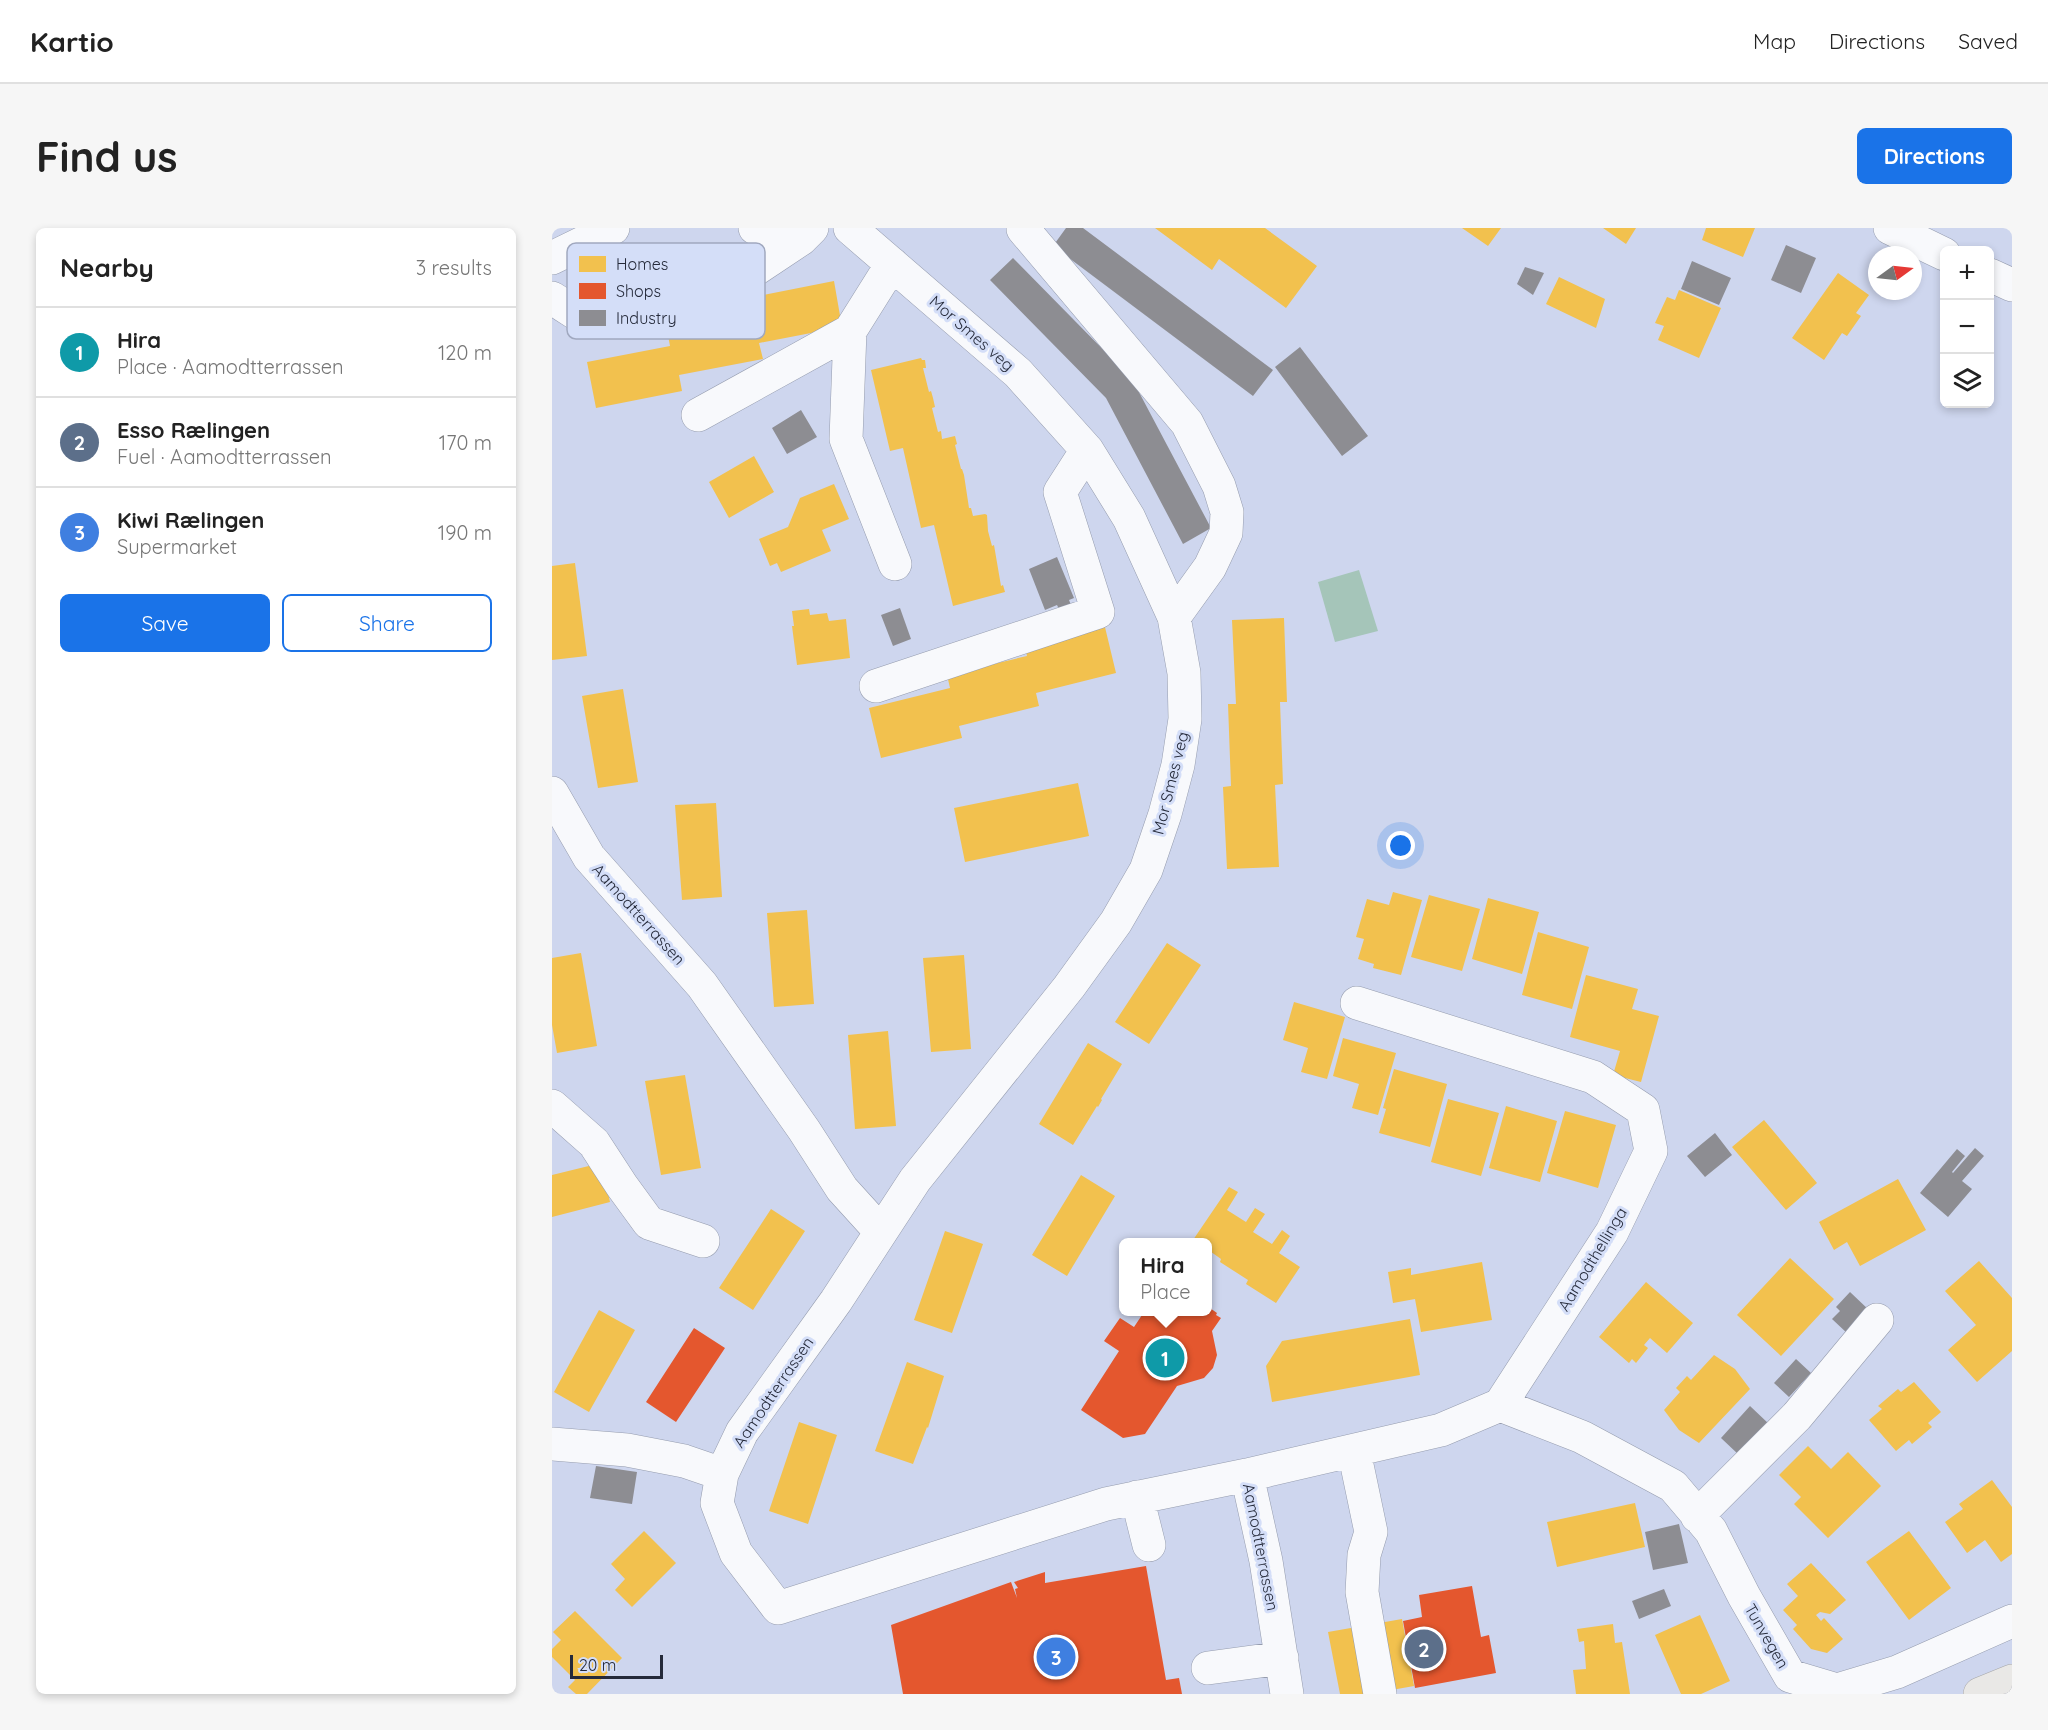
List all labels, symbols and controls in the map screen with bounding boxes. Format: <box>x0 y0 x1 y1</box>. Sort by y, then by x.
text: Kartio <box>30 24 114 59</box>
text: Map <box>1753 28 1796 54</box>
text: Directions <box>1829 28 1925 54</box>
text: Saved <box>1958 28 2018 54</box>
button: Directions <box>1857 128 2012 184</box>
text: Find us <box>36 130 178 183</box>
legend <box>567 243 765 339</box>
north arrow <box>1868 246 1922 300</box>
map controls <box>1940 246 1994 408</box>
button: + <box>1940 246 1994 300</box>
text: Nearby <box>60 251 154 284</box>
text: Homes <box>616 254 668 274</box>
text: 3 results <box>416 255 492 280</box>
text: Shops <box>616 281 661 301</box>
street label: Mor Smes veg <box>926 291 1018 375</box>
button: − <box>1940 300 1994 354</box>
text: Industry <box>616 308 676 328</box>
text: Hira <box>117 326 161 354</box>
text: 1 <box>76 340 83 365</box>
text: 120 m <box>438 340 492 365</box>
text: Place · Aamodtterrassen <box>117 354 344 379</box>
button: layers <box>1940 354 1994 408</box>
text: Esso Rælingen <box>117 416 270 444</box>
text: 2 <box>74 430 85 455</box>
text: 170 m <box>439 430 492 455</box>
text: Fuel · Aamodtterrassen <box>117 444 332 469</box>
text: Kiwi Rælingen <box>117 506 264 534</box>
text: 3 <box>74 520 85 545</box>
text: 190 m <box>438 520 492 545</box>
text: Supermarket <box>117 534 237 559</box>
button: Save <box>60 594 270 652</box>
button: Share <box>282 594 492 652</box>
street label: Mor Smes veg <box>1148 730 1192 836</box>
your location <box>1386 831 1415 860</box>
street label: Aamodtterrassen <box>588 859 690 969</box>
street label: Aamodthellinga <box>1553 1203 1631 1315</box>
popup <box>1119 1238 1212 1316</box>
text: Hira <box>1140 1251 1184 1279</box>
text: Place <box>1140 1279 1191 1304</box>
street label: Aamodtterrassen <box>729 1333 817 1451</box>
pin: 1 <box>1146 1336 1184 1380</box>
street label: Aamodtterrassen <box>1239 1482 1283 1612</box>
street label: Tunvegen <box>1741 1600 1793 1672</box>
pin: 2 <box>1404 1626 1444 1672</box>
pin: 3 <box>1036 1634 1076 1680</box>
scale bar <box>570 1652 663 1680</box>
text: 20 m <box>579 1655 616 1675</box>

